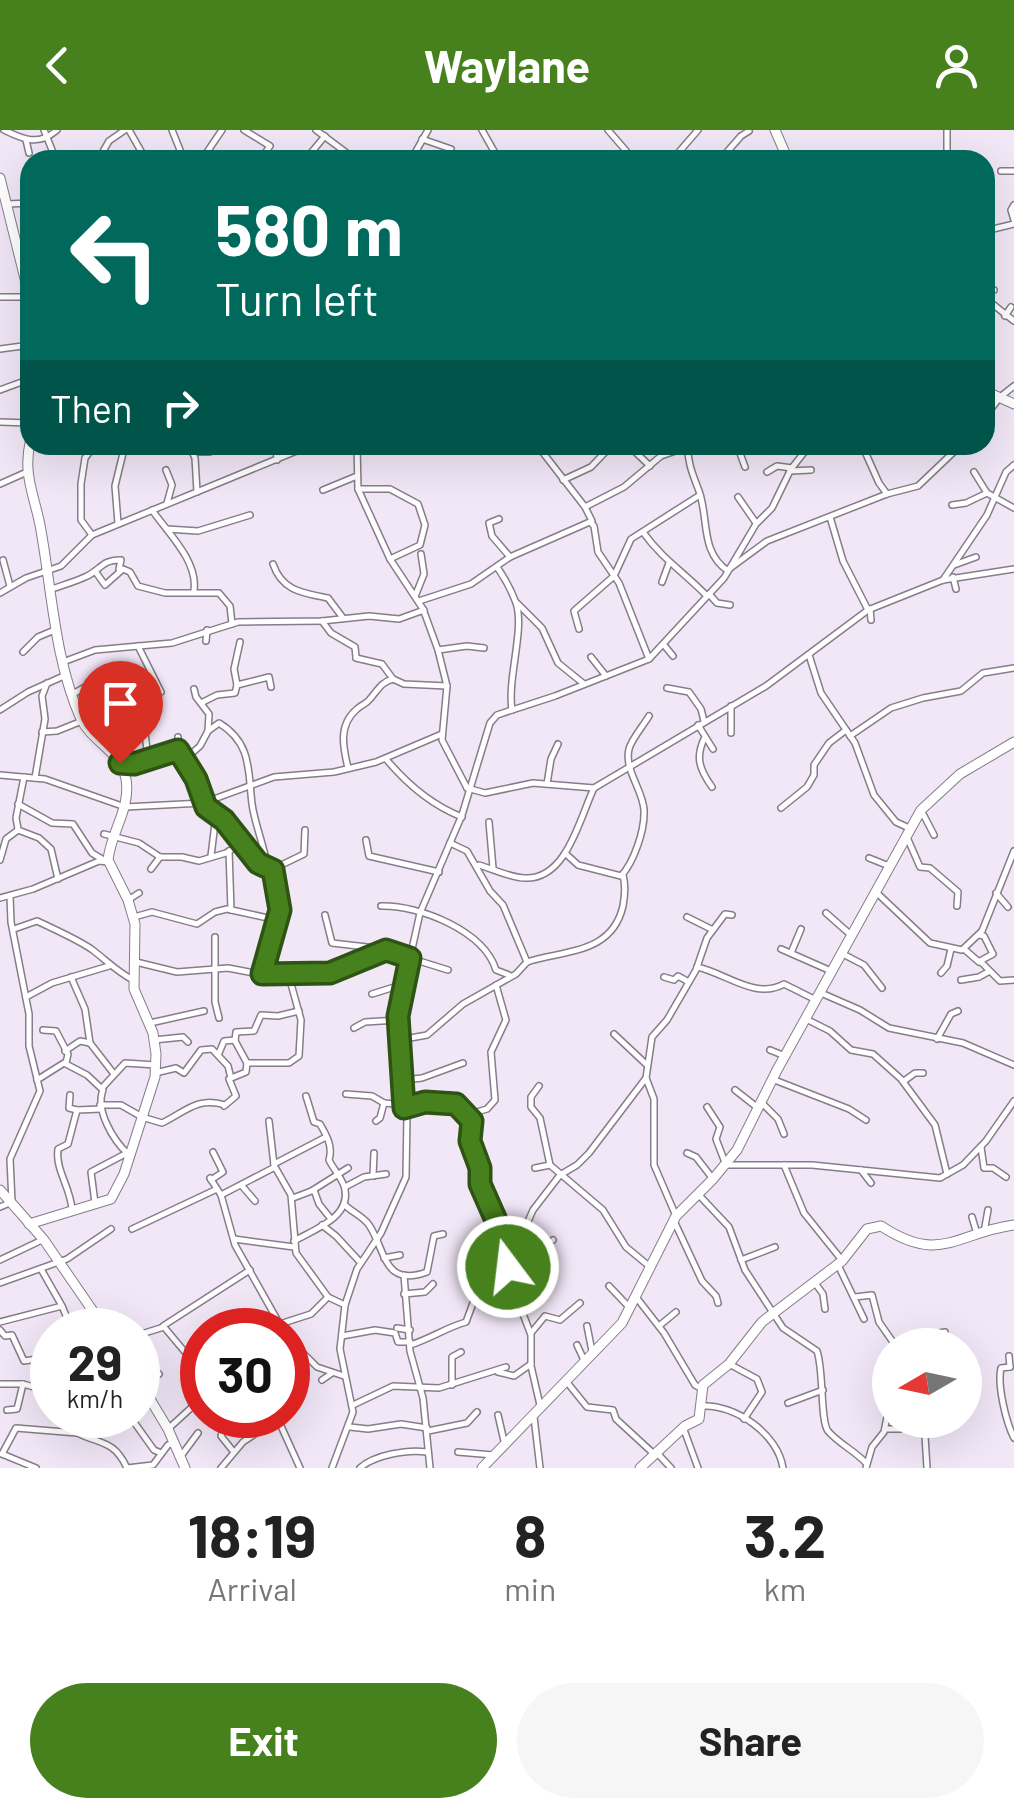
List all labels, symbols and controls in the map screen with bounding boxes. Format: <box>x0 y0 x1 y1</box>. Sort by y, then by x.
icon: back <box>30 38 85 93</box>
text: Waylane <box>424 38 590 92</box>
icon: person <box>929 38 984 93</box>
text: 580 m <box>215 186 403 270</box>
icon: left <box>50 190 180 320</box>
text: Turn left <box>215 271 379 325</box>
icon: right <box>153 380 208 435</box>
text: Then <box>50 385 133 431</box>
pin <box>78 661 163 764</box>
icon: arrive <box>93 676 148 731</box>
position arrow <box>456 1215 560 1319</box>
speed limit sign: 30 <box>180 1308 310 1438</box>
north arrow <box>872 1328 982 1438</box>
map controls <box>872 1328 982 1438</box>
text: 29 <box>68 1331 122 1391</box>
text: km/h <box>67 1383 123 1413</box>
text: 18:19 <box>188 1498 316 1570</box>
text: 8 <box>514 1498 546 1570</box>
text: 3.2 <box>744 1498 826 1570</box>
text: Arrival <box>207 1569 297 1607</box>
text: min <box>504 1569 556 1607</box>
text: km <box>764 1569 806 1607</box>
button: Exit <box>30 1683 497 1798</box>
button: Share <box>517 1683 984 1798</box>

